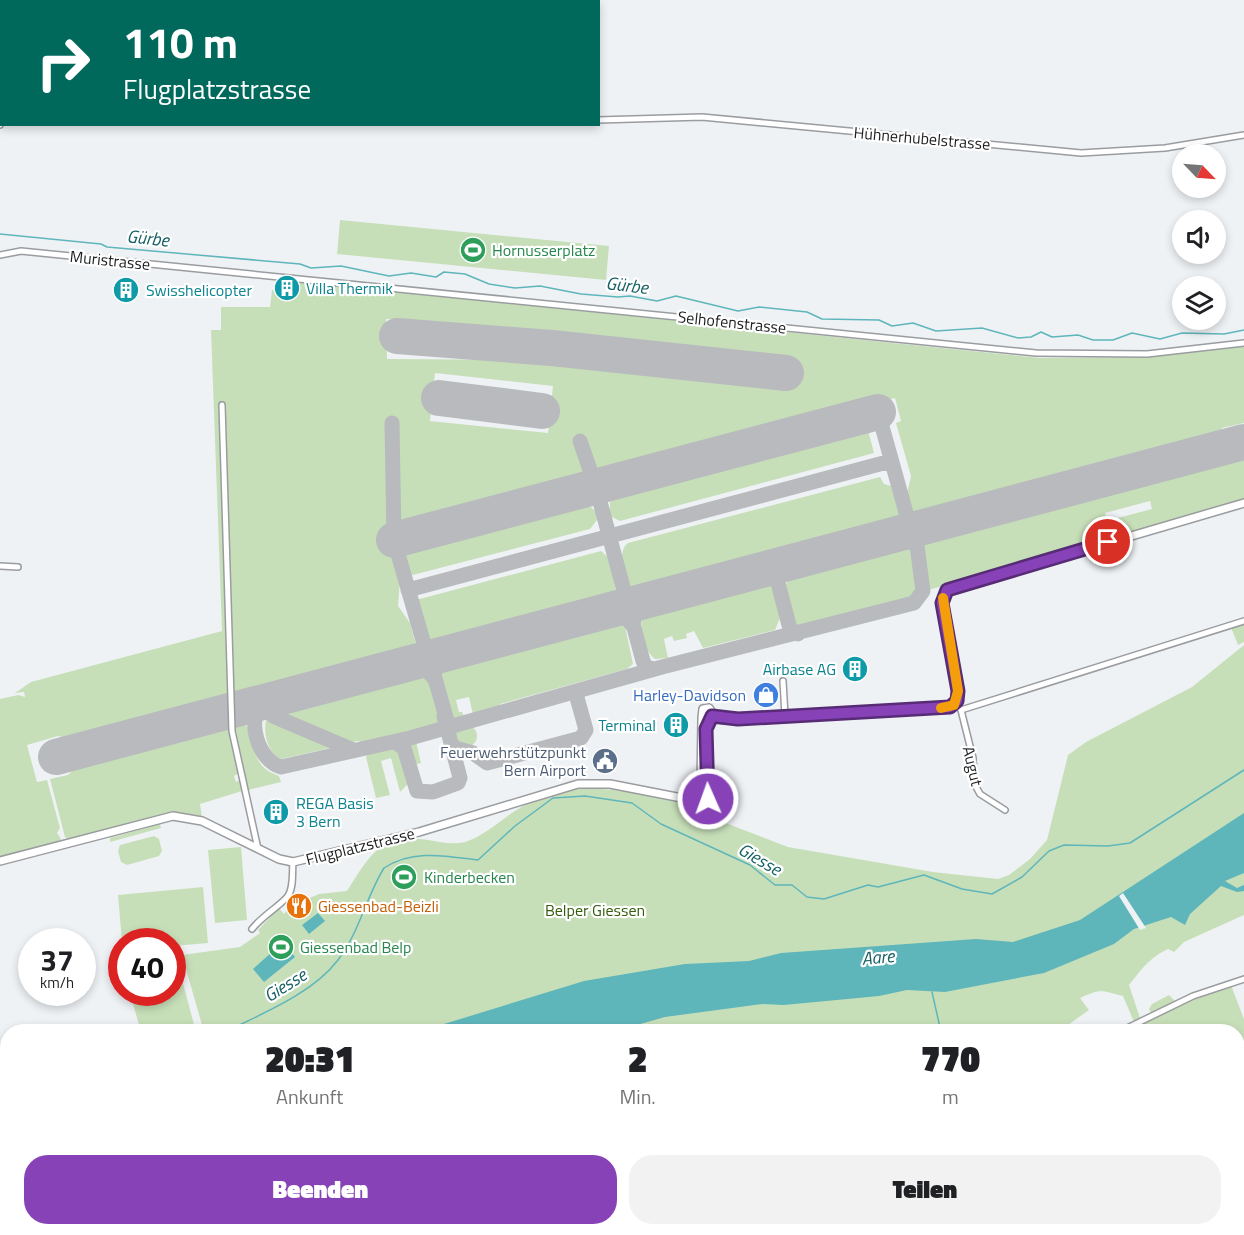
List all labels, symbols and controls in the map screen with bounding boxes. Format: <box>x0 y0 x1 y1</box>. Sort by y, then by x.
text: 110 m <box>123 10 238 74</box>
icon: right <box>24 24 102 102</box>
text: Flugplatzstrasse <box>123 68 311 109</box>
street label: Hühnerhubelstrasse <box>853 120 991 156</box>
north arrow <box>1172 144 1226 198</box>
map controls <box>1172 144 1226 330</box>
button: sound <box>1172 210 1226 264</box>
water label: Gürbe <box>126 222 172 254</box>
sports icon: Hornusserplatz <box>458 235 488 265</box>
place label: Hornusserplatz <box>492 238 595 262</box>
street label: Muristrasse <box>69 244 151 276</box>
water label: Gürbe <box>604 269 651 301</box>
building icon: Villa Thermik <box>272 273 302 303</box>
building icon: Swisshelicopter <box>111 275 141 305</box>
place label: Villa Thermik <box>306 276 393 300</box>
button: layers <box>1172 276 1226 330</box>
place label: Swisshelicopter <box>146 278 252 302</box>
street label: Selhofenstrasse <box>677 304 787 340</box>
pin <box>1082 516 1133 567</box>
icon: arrive <box>1091 525 1124 558</box>
building icon: Airbase AG <box>840 654 870 684</box>
place label: Airbase AG <box>763 657 836 681</box>
shop icon: Harley-Davidson <box>751 680 781 710</box>
place label: Harley-Davidson <box>633 683 746 707</box>
building icon: Terminal <box>661 710 691 740</box>
place label: Terminal <box>598 713 656 737</box>
place label: Feuerwehrstützpunkt Bern Airport <box>440 740 586 782</box>
street label: Augut <box>957 744 989 789</box>
public building icon: Feuerwehrstützpunkt Bern Airport <box>590 746 620 776</box>
position arrow <box>676 767 740 831</box>
place label: REGA Basis 3 Bern <box>296 791 374 833</box>
building icon: REGA Basis 3 Bern <box>261 797 291 827</box>
street label: Flugplatzstrasse <box>303 821 417 871</box>
water label: Giesse <box>733 836 788 883</box>
sports icon: Kinderbecken <box>389 862 419 892</box>
place label: Kinderbecken <box>424 865 515 889</box>
restaurant icon: Giessenbad-Beizli <box>284 891 314 921</box>
place label: Giessenbad-Beizli <box>318 894 439 918</box>
park label: Belper Giessen <box>545 898 645 922</box>
speed limit sign: 40 <box>108 928 186 1006</box>
sports icon: Giessenbad Belp <box>266 932 296 962</box>
place label: Giessenbad Belp <box>300 935 411 959</box>
text: 37 <box>40 937 74 983</box>
water label: Aare <box>861 942 897 972</box>
water label: Giesse <box>258 960 313 1009</box>
text: km/h <box>40 971 74 994</box>
text: 20:31 <box>265 1031 355 1086</box>
text: 2 <box>628 1031 647 1086</box>
text: 770 <box>921 1031 980 1086</box>
text: Ankunft <box>276 1081 343 1112</box>
text: Min. <box>619 1081 656 1112</box>
text: m <box>942 1081 959 1112</box>
button: Beenden <box>24 1155 617 1224</box>
button: Teilen <box>629 1155 1221 1224</box>

